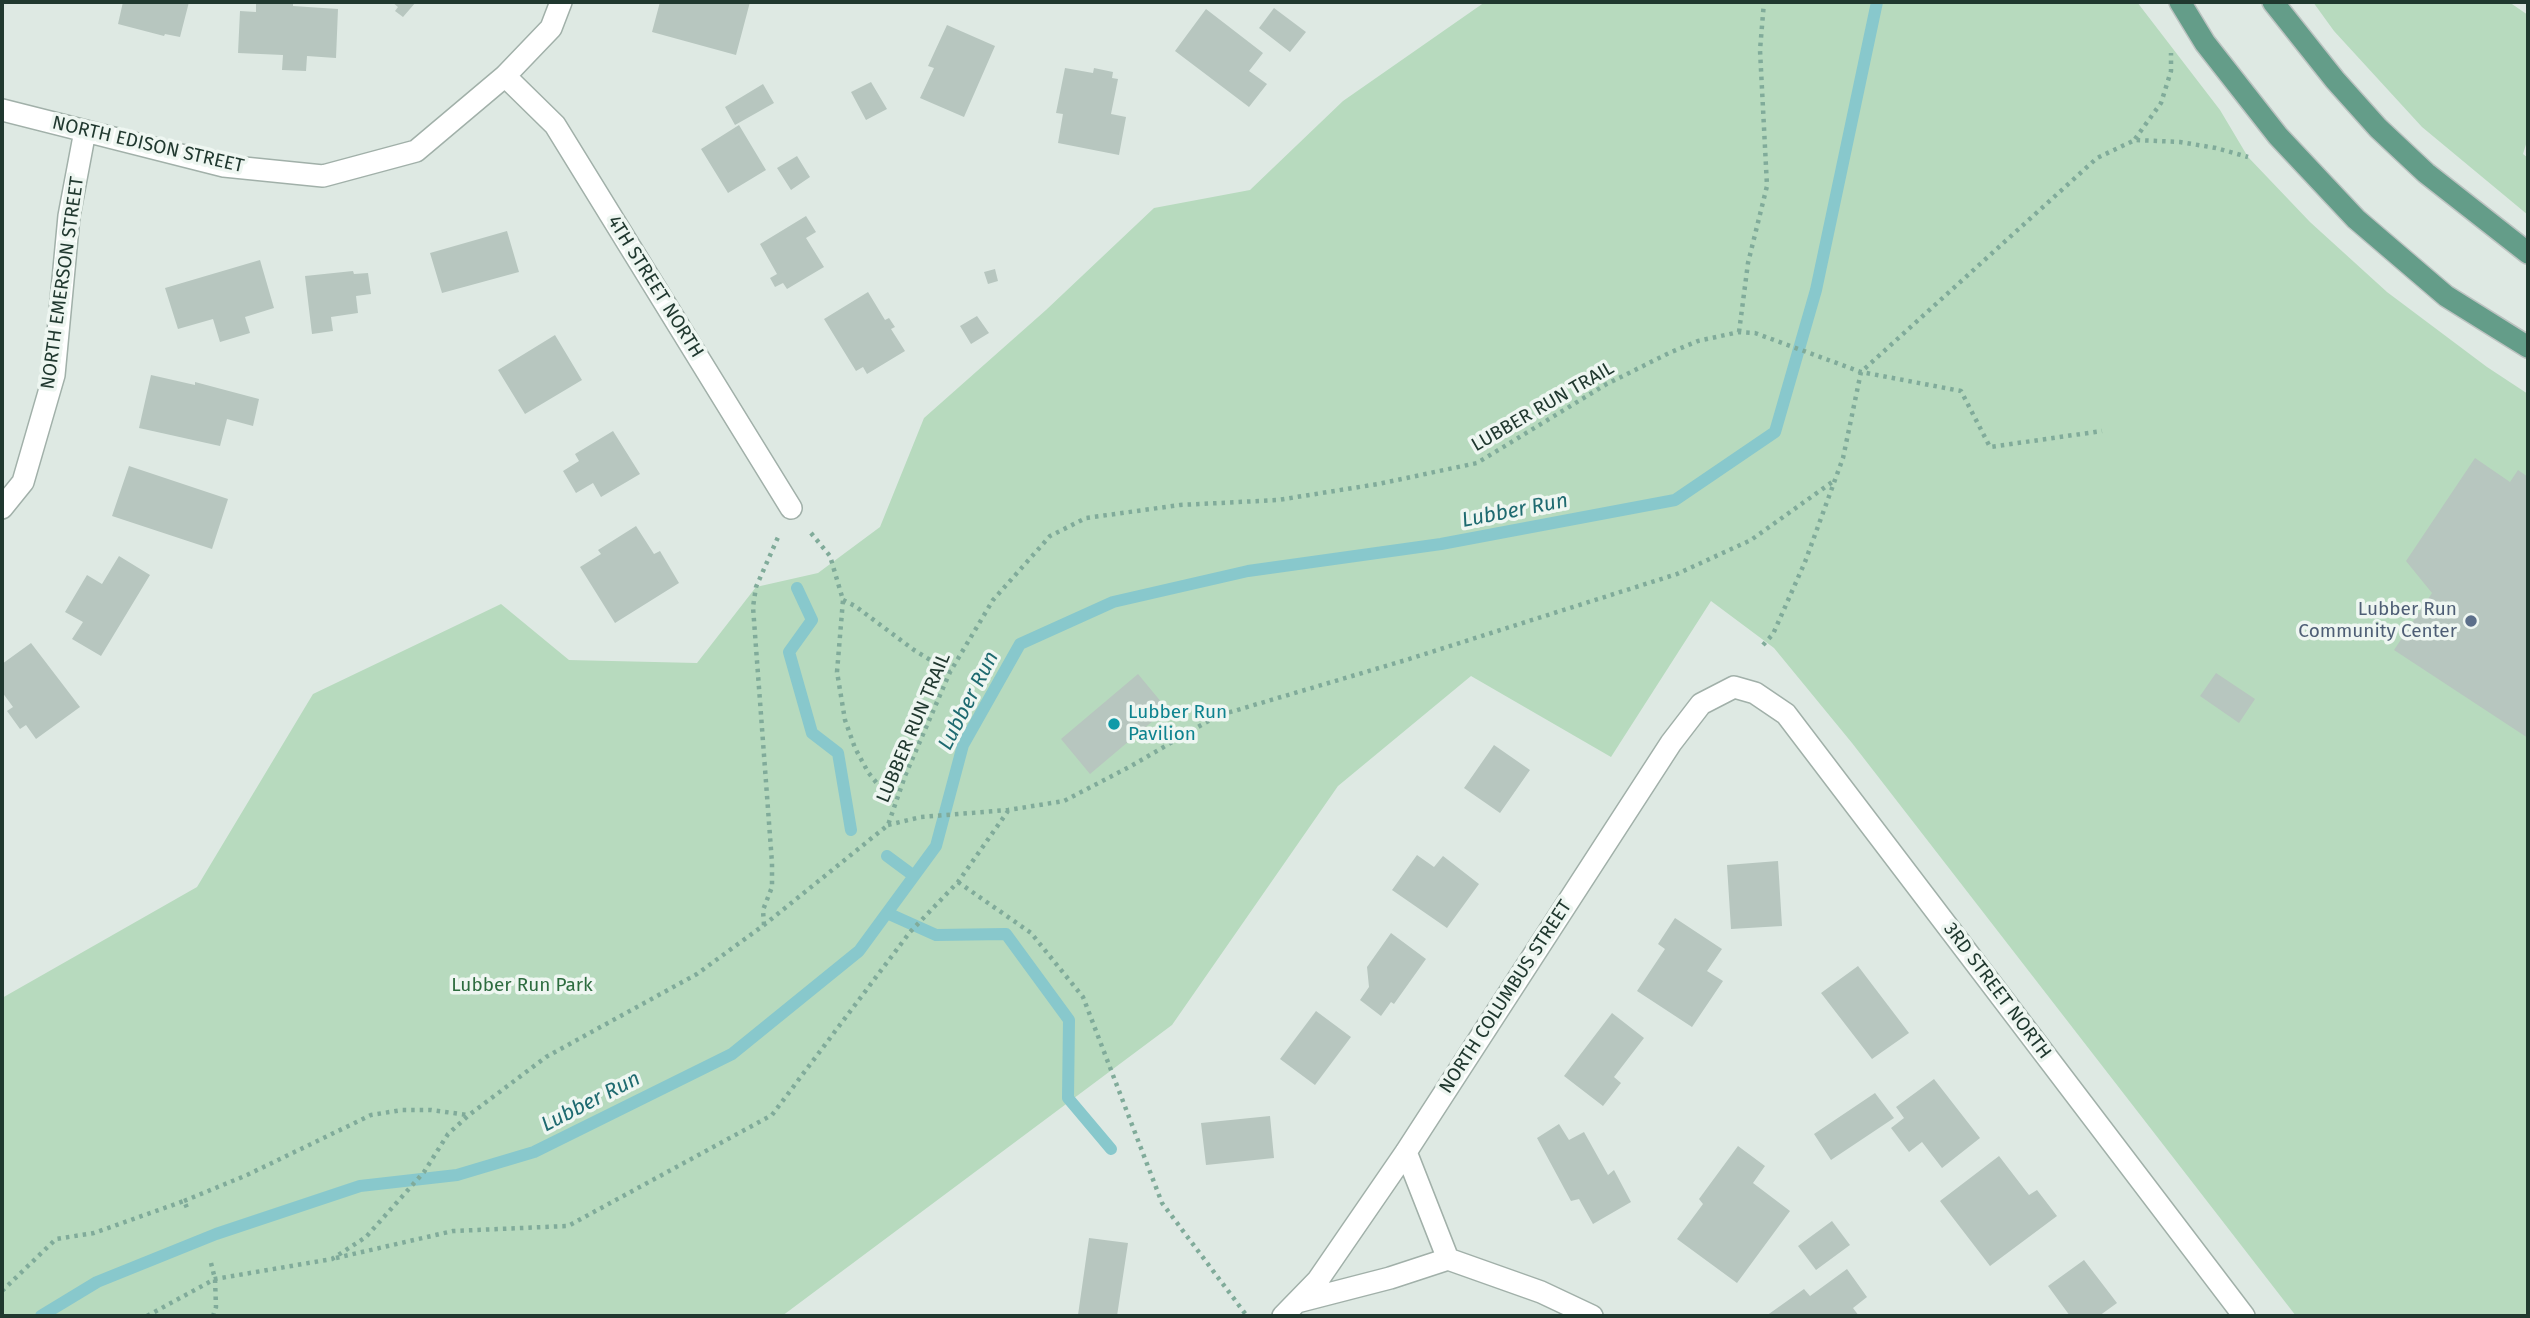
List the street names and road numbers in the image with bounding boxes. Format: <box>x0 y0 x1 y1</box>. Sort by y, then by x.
street label: NORTH EDISON STREET <box>50 112 246 178</box>
street label: NORTH EMERSON STREET <box>37 175 89 391</box>
street label: 4TH STREET NORTH <box>602 212 708 362</box>
street label: LUBBER RUN TRAIL <box>1468 357 1618 457</box>
street label: LUBBER RUN TRAIL <box>872 650 956 806</box>
street label: NORTH COLUMBUS STREET <box>1435 896 1577 1098</box>
street label: 3RD STREET NORTH <box>1938 918 2056 1064</box>

